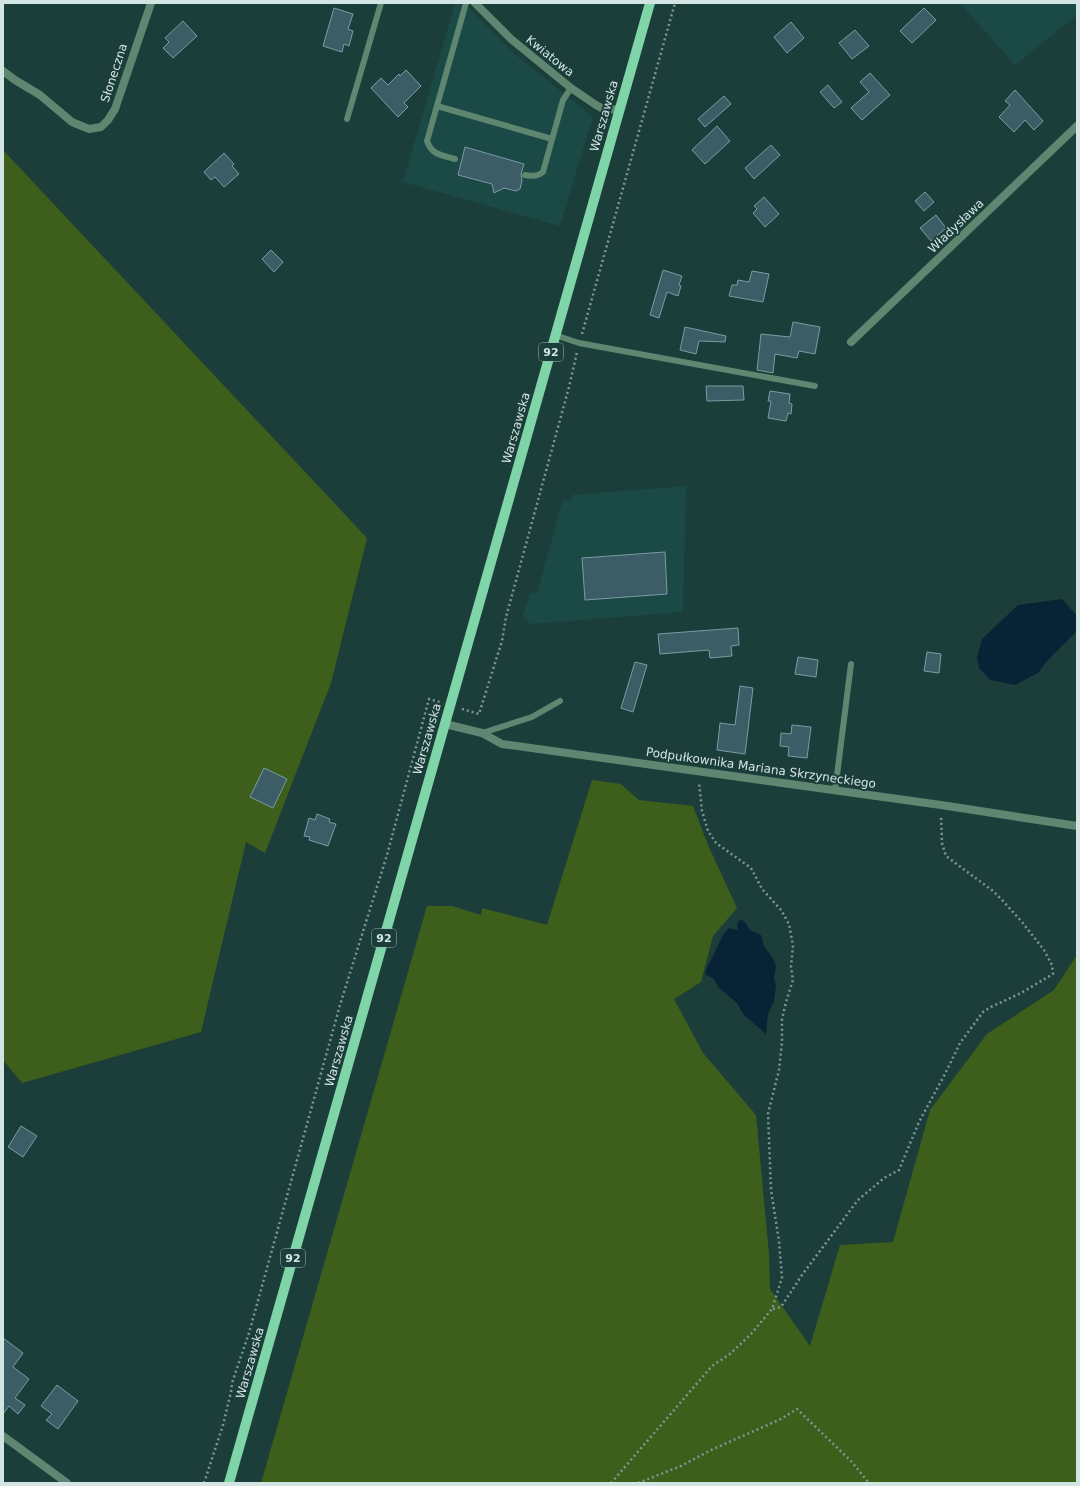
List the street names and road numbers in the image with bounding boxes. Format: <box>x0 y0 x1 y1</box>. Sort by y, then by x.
street label: Kwiatowa <box>523 32 577 80</box>
street label: Słoneczna <box>98 42 130 104</box>
street label: Warszawska <box>587 79 621 153</box>
street label: Władysława <box>925 196 987 256</box>
road number: 92 <box>539 343 563 361</box>
street label: Warszawska <box>499 391 533 465</box>
street label: Warszawska <box>410 702 444 776</box>
street label: Podpułkownika Mariana Skrzyneckiego <box>645 745 877 791</box>
road number: 92 <box>372 929 396 947</box>
street label: Warszawska <box>322 1014 356 1088</box>
road number: 92 <box>281 1249 305 1267</box>
street label: Warszawska <box>233 1326 267 1400</box>

